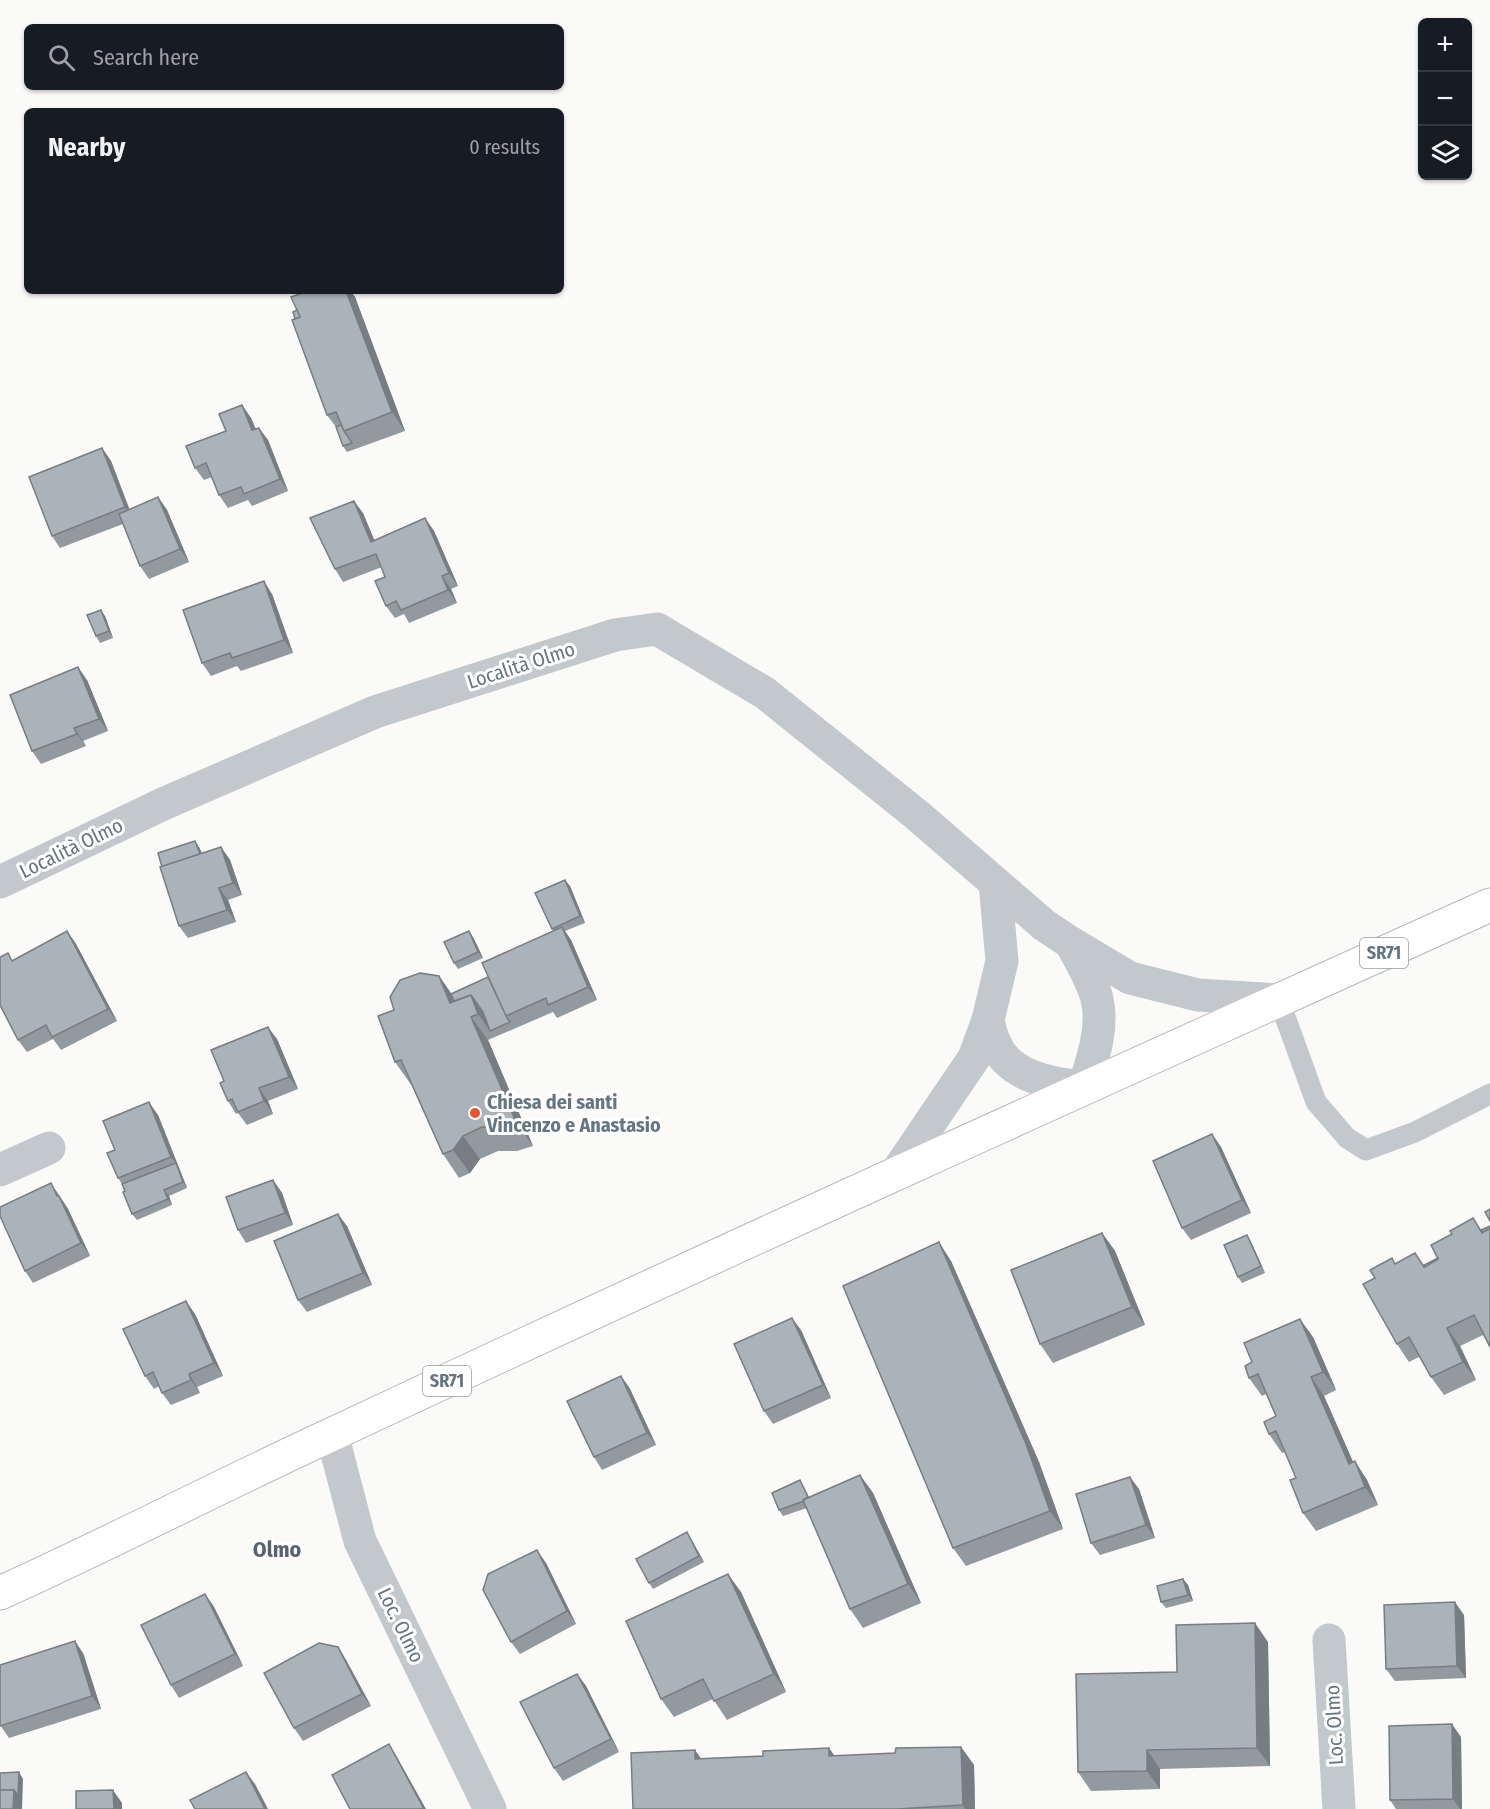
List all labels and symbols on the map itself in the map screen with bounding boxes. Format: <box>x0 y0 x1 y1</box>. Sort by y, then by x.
street label: Località Olmo <box>464 636 578 694</box>
street label: Località Olmo <box>15 813 127 883</box>
road number: SR71 <box>1360 938 1408 968</box>
place label: Chiesa dei santi Vincenzo e Anastasio <box>486 1090 661 1137</box>
marker: Chiesa dei santi Vincenzo e Anastasio <box>468 1106 482 1120</box>
road number: SR71 <box>423 1366 471 1396</box>
district label: Olmo <box>253 1536 301 1563</box>
street label: Loc. Olmo <box>373 1584 429 1666</box>
street label: Loc. Olmo <box>1320 1684 1348 1766</box>

